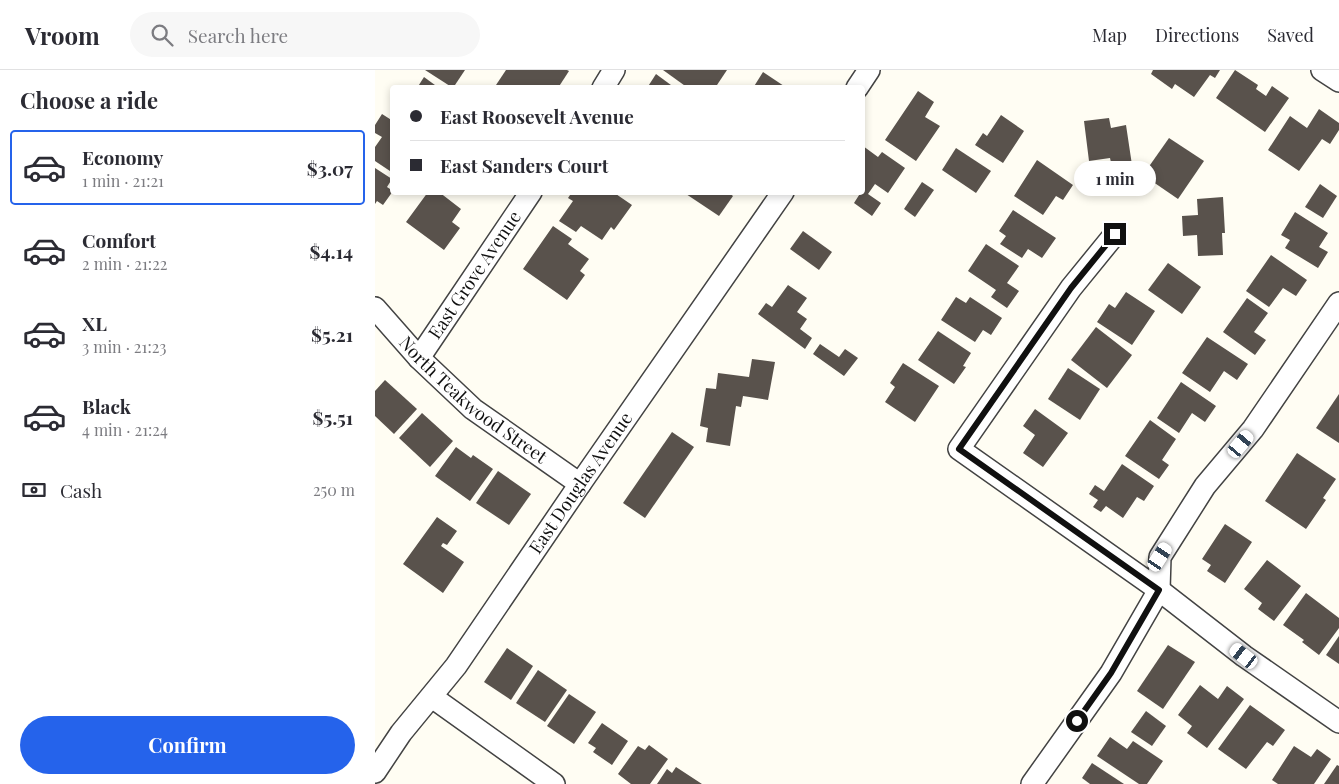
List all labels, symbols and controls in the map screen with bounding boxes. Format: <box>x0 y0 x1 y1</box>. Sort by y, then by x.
search box <box>130 12 480 57</box>
text: Vroom <box>25 19 100 51</box>
icon: search <box>148 21 176 49</box>
text: Search here <box>188 22 288 48</box>
text: Map <box>1092 23 1127 47</box>
text: Directions <box>1155 23 1239 47</box>
text: Saved <box>1267 23 1314 47</box>
text: Choose a ride <box>20 85 158 115</box>
text: East Roosevelt Avenue <box>440 103 634 129</box>
text: Economy <box>82 144 163 170</box>
icon: car <box>22 145 67 190</box>
text: East Sanders Court <box>440 152 608 178</box>
text: $3.07 <box>307 155 353 181</box>
callout: 1 min <box>1074 161 1156 196</box>
text: 1 min <box>1095 168 1135 189</box>
text: 1 min · 21:21 <box>82 170 164 191</box>
street label: East Grove Avenue <box>422 206 526 343</box>
route end <box>1104 223 1126 245</box>
text: Comfort <box>82 227 156 253</box>
icon: car <box>22 228 67 273</box>
text: $4.14 <box>310 238 353 264</box>
text: 2 min · 21:22 <box>82 253 167 274</box>
text: XL <box>82 310 107 336</box>
icon: car <box>22 311 67 356</box>
text: $5.21 <box>311 321 353 347</box>
street label: North Teakwood Street <box>394 331 553 469</box>
text: 3 min · 21:23 <box>82 336 167 357</box>
text: Black <box>82 393 131 419</box>
icon: car <box>22 394 67 439</box>
text: $5.51 <box>313 404 353 430</box>
street label: East Douglas Avenue <box>523 407 637 558</box>
text: 4 min · 21:24 <box>82 419 168 440</box>
car <box>1225 428 1256 460</box>
icon: cash <box>20 476 48 504</box>
text: Cash <box>60 477 102 503</box>
text: 250 m <box>313 479 355 500</box>
car <box>1145 540 1174 574</box>
car <box>1227 641 1260 671</box>
route start <box>1066 710 1088 732</box>
button: Confirm <box>20 716 355 774</box>

